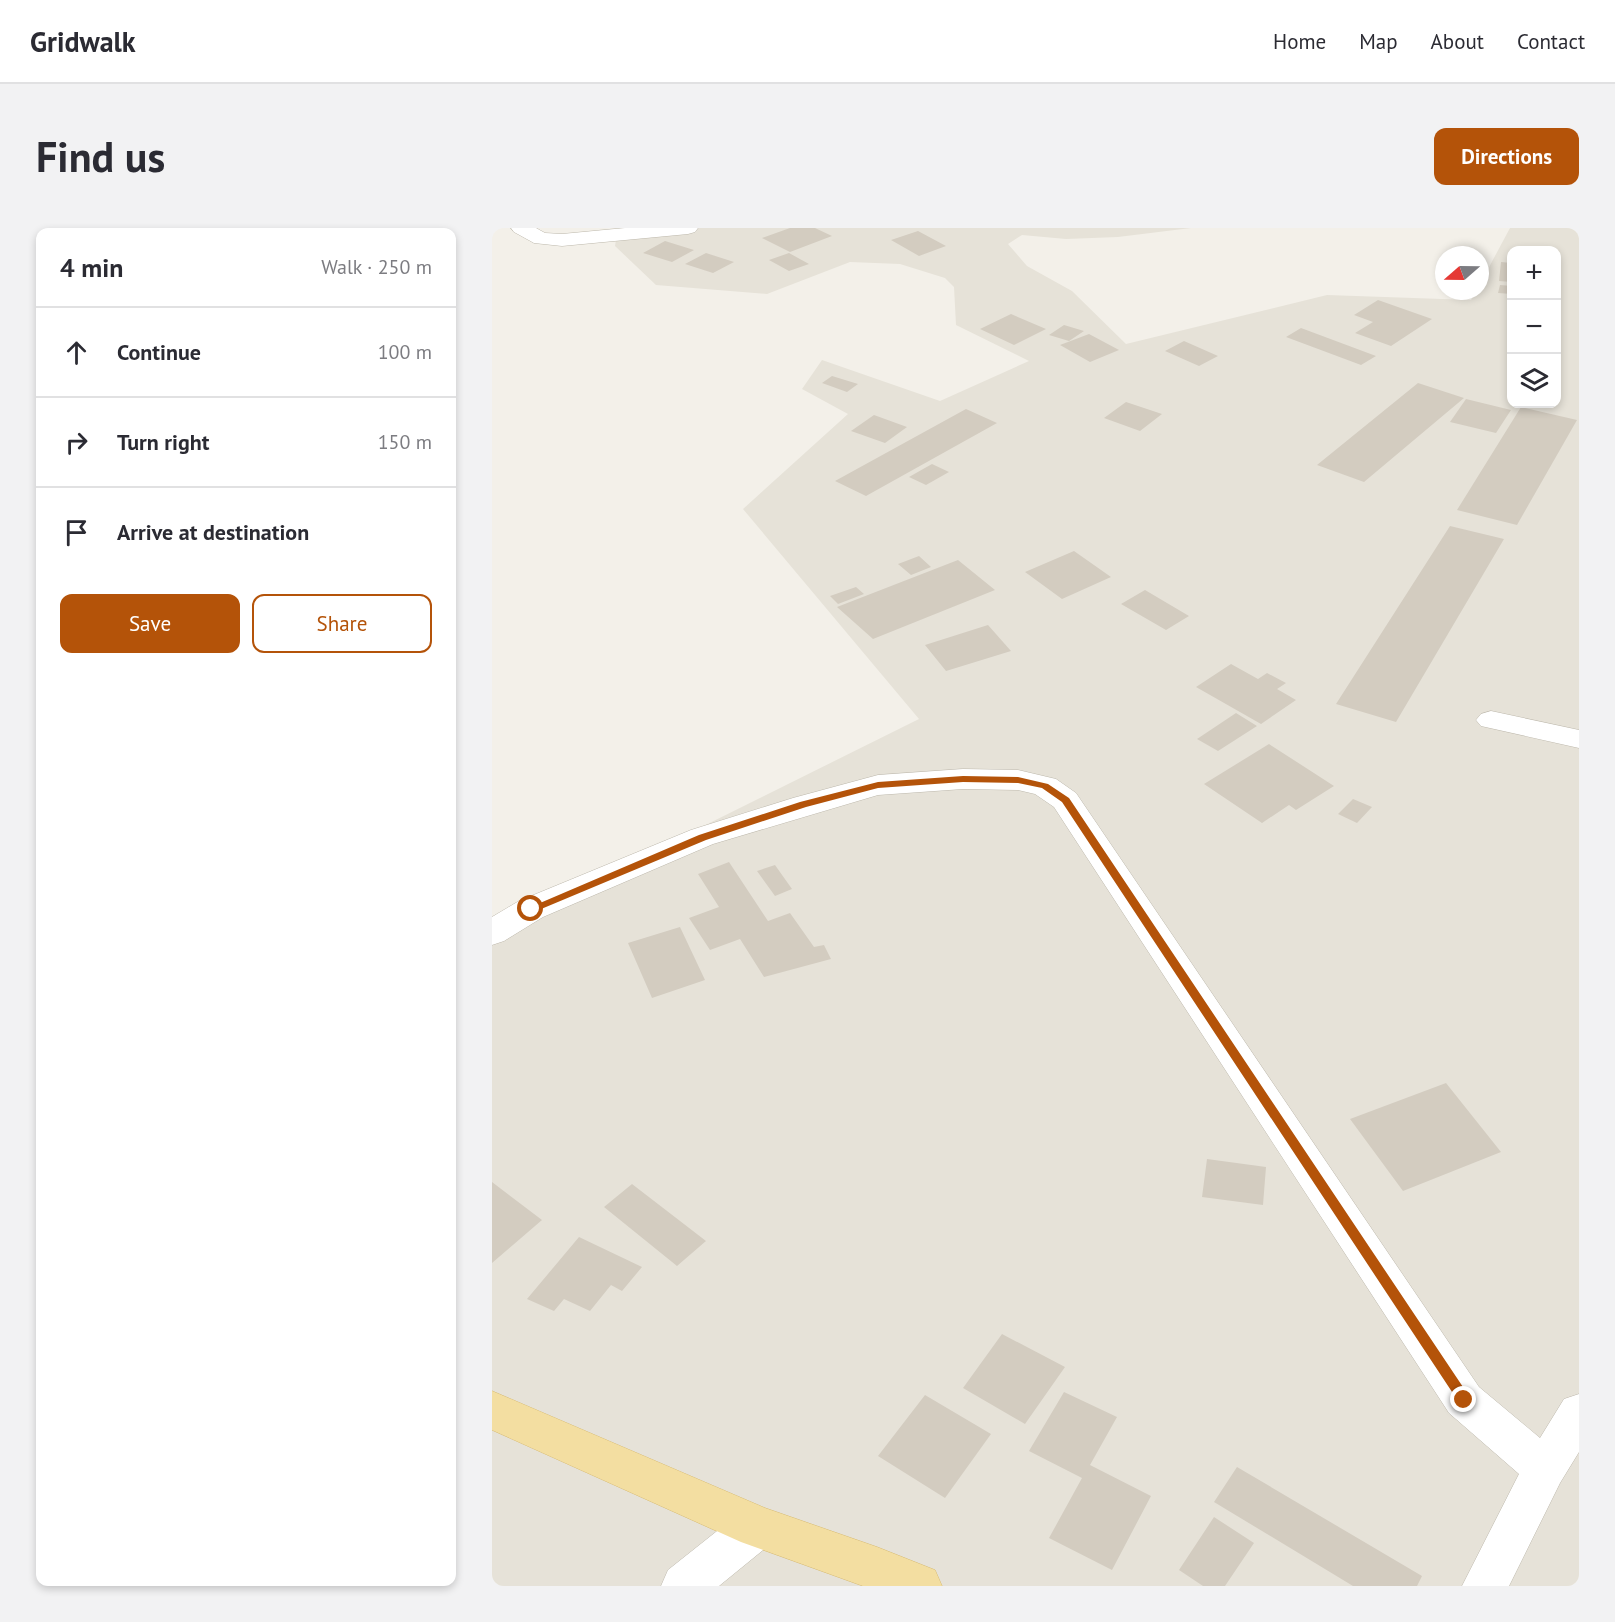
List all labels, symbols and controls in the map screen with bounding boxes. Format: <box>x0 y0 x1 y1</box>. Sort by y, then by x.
text: Gridwalk <box>30 23 136 60</box>
text: Home <box>1273 28 1326 55</box>
text: Map <box>1359 28 1398 55</box>
text: About <box>1431 28 1484 55</box>
text: Contact <box>1517 28 1585 55</box>
button: Directions <box>1434 128 1579 185</box>
text: Find us <box>36 129 165 184</box>
north arrow <box>1435 246 1489 300</box>
map controls <box>1507 246 1561 408</box>
button: + <box>1507 246 1561 300</box>
text: 4 min <box>60 251 123 284</box>
text: Walk · 250 m <box>321 254 432 280</box>
button: − <box>1507 300 1561 354</box>
icon: ahead <box>60 336 93 369</box>
text: Continue <box>117 338 201 366</box>
text: 100 m <box>378 339 432 365</box>
button: layers <box>1507 354 1561 408</box>
icon: right <box>60 426 93 459</box>
text: Turn right <box>117 428 209 456</box>
text: 150 m <box>378 429 432 455</box>
icon: arrive <box>60 516 93 549</box>
text: Arrive at destination <box>117 518 309 546</box>
button: Save <box>60 594 240 653</box>
button: Share <box>252 594 432 653</box>
route start <box>517 895 543 921</box>
route end <box>1450 1386 1476 1412</box>

